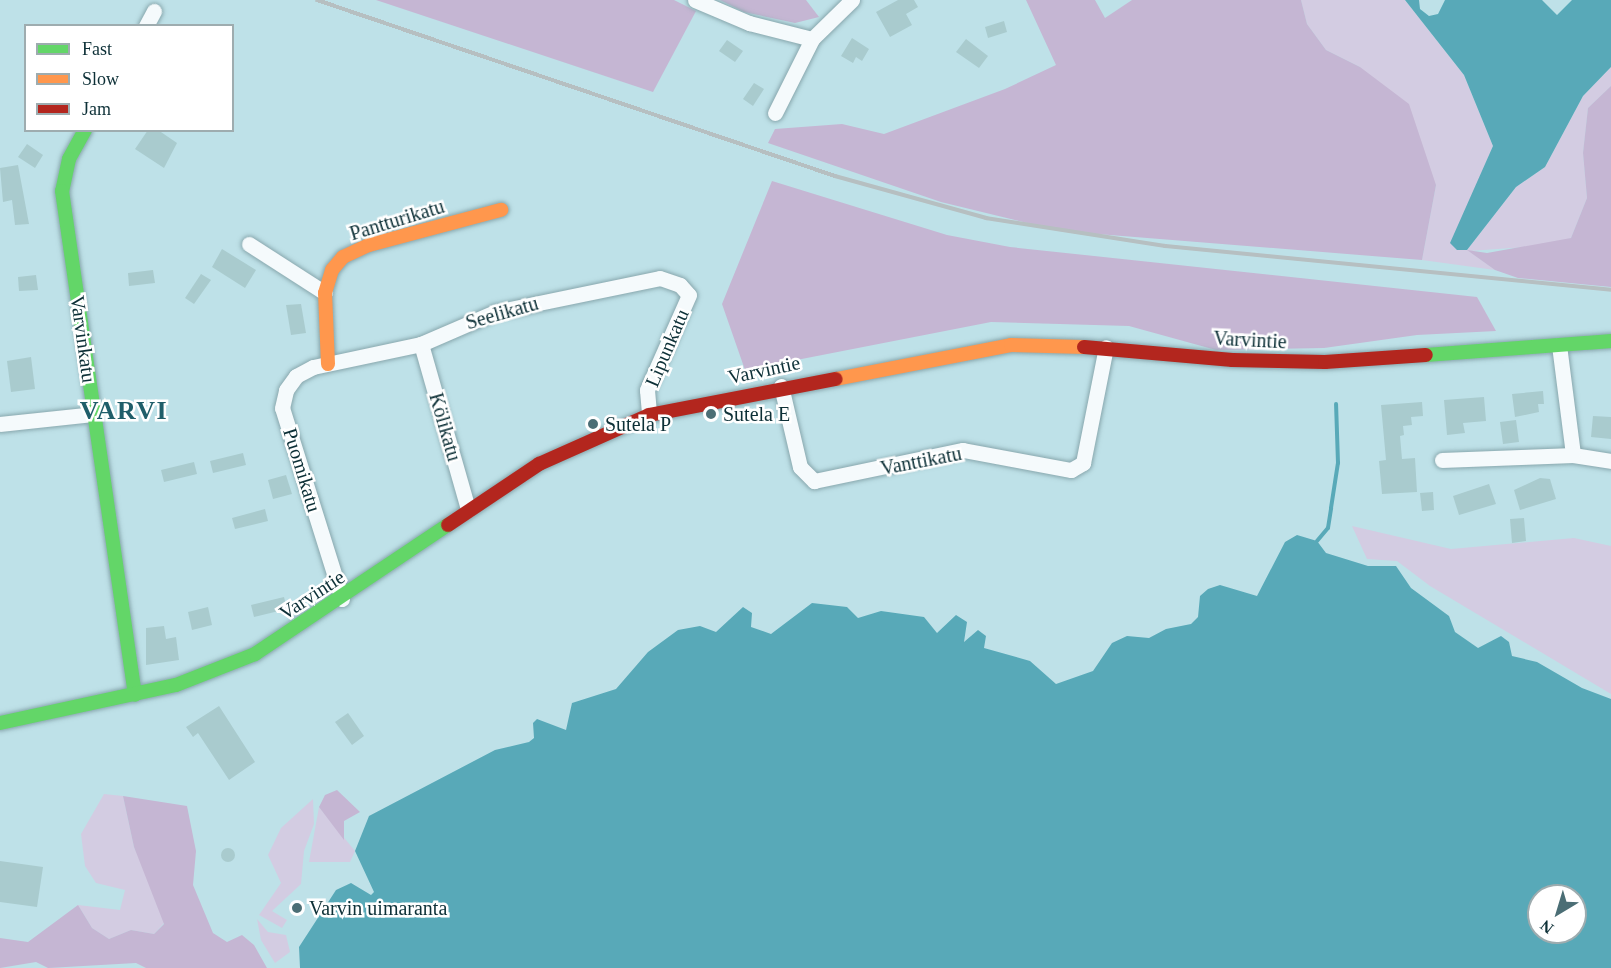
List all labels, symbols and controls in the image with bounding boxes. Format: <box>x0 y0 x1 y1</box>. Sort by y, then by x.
legend <box>24 24 234 132</box>
text: Fast <box>82 39 112 59</box>
text: Slow <box>82 69 119 89</box>
text: Jam <box>82 99 111 119</box>
street label: Pantturikatu <box>347 194 447 246</box>
street label: Seelikatu <box>463 291 541 335</box>
street label: Varvinkatu <box>65 294 101 384</box>
street label: Lipunkatu <box>640 305 694 391</box>
street label: Varvintie <box>1213 326 1287 354</box>
street label: Varvintie <box>726 351 802 389</box>
street label: Kölikatu <box>424 390 466 464</box>
district label: VARVI <box>80 395 168 427</box>
place label: Sutela E <box>723 402 790 426</box>
marker: Sutela E <box>704 407 718 421</box>
place label: Sutela P <box>605 412 671 436</box>
marker: Sutela P <box>586 417 600 431</box>
street label: Puomikatu <box>278 425 326 515</box>
street label: Vanttikatu <box>878 441 964 481</box>
street label: Varvintie <box>275 565 349 625</box>
north arrow <box>1527 884 1587 944</box>
place label: Varvin uimaranta <box>309 896 447 920</box>
marker: Varvin uimaranta <box>290 901 304 915</box>
text: N <box>1537 917 1557 937</box>

